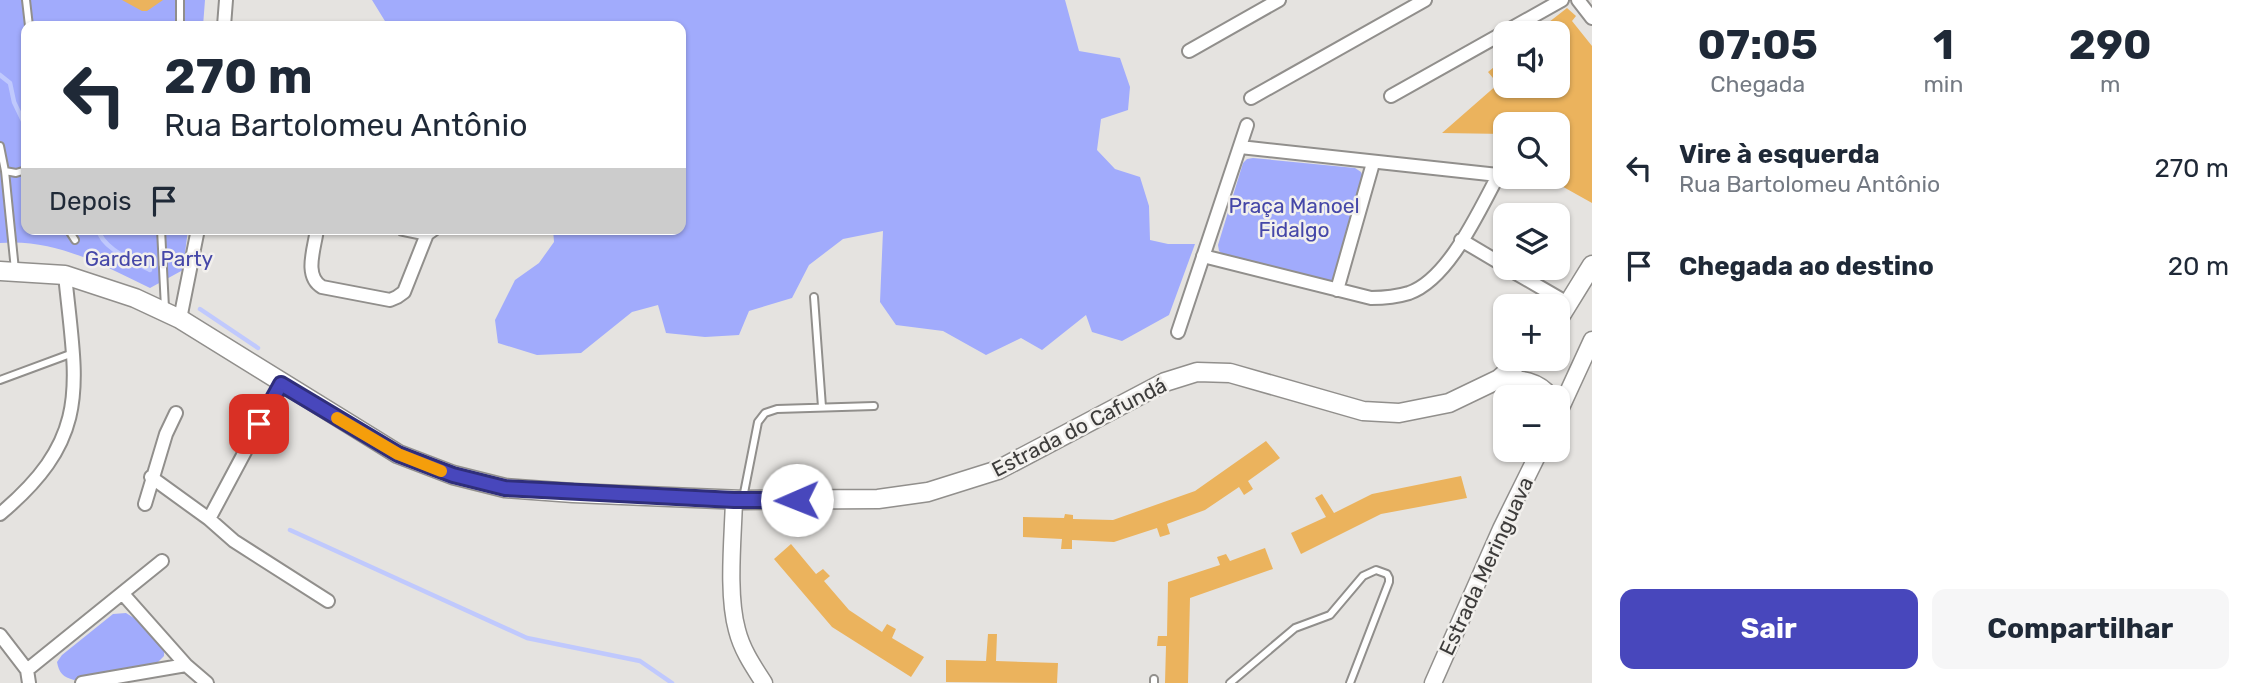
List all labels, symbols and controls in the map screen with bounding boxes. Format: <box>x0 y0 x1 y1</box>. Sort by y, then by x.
text: 07:05 <box>1697 20 1818 70</box>
text: 1 <box>1933 20 1954 70</box>
text: 290 <box>2069 20 2152 70</box>
map controls <box>1493 21 1570 462</box>
button: sound <box>1493 21 1570 98</box>
text: 270 m <box>164 47 313 105</box>
icon: left <box>49 49 140 140</box>
text: Chegada <box>1710 70 1805 98</box>
text: min <box>1923 70 1963 98</box>
text: m <box>2100 70 2120 98</box>
text: Rua Bartolomeu Antônio <box>164 106 528 144</box>
button: search <box>1493 112 1570 189</box>
text: Vire à esquerda <box>1679 139 1880 170</box>
icon: left <box>1620 149 1658 187</box>
text: 270 m <box>2154 153 2229 184</box>
text: Rua Bartolomeu Antônio <box>1679 170 1940 198</box>
icon: arrive <box>145 182 183 220</box>
text: Depois <box>49 186 131 217</box>
park label: Praça Manoel Fidalgo <box>1228 193 1360 242</box>
button: layers <box>1493 203 1570 280</box>
park label: Garden Party <box>85 246 214 271</box>
icon: arrive <box>1620 247 1658 285</box>
text: Chegada ao destino <box>1679 251 1934 282</box>
text: 20 m <box>2168 251 2229 282</box>
button: + <box>1493 294 1570 371</box>
street label: Estrada do Cafundá <box>987 372 1171 482</box>
button: − <box>1493 385 1570 462</box>
pin <box>229 394 289 454</box>
icon: arrive <box>240 405 278 443</box>
position arrow <box>760 463 834 537</box>
street label: Estrada Meringuava <box>1434 473 1538 659</box>
button: Sair <box>1620 589 1918 669</box>
button: Compartilhar <box>1932 589 2229 669</box>

